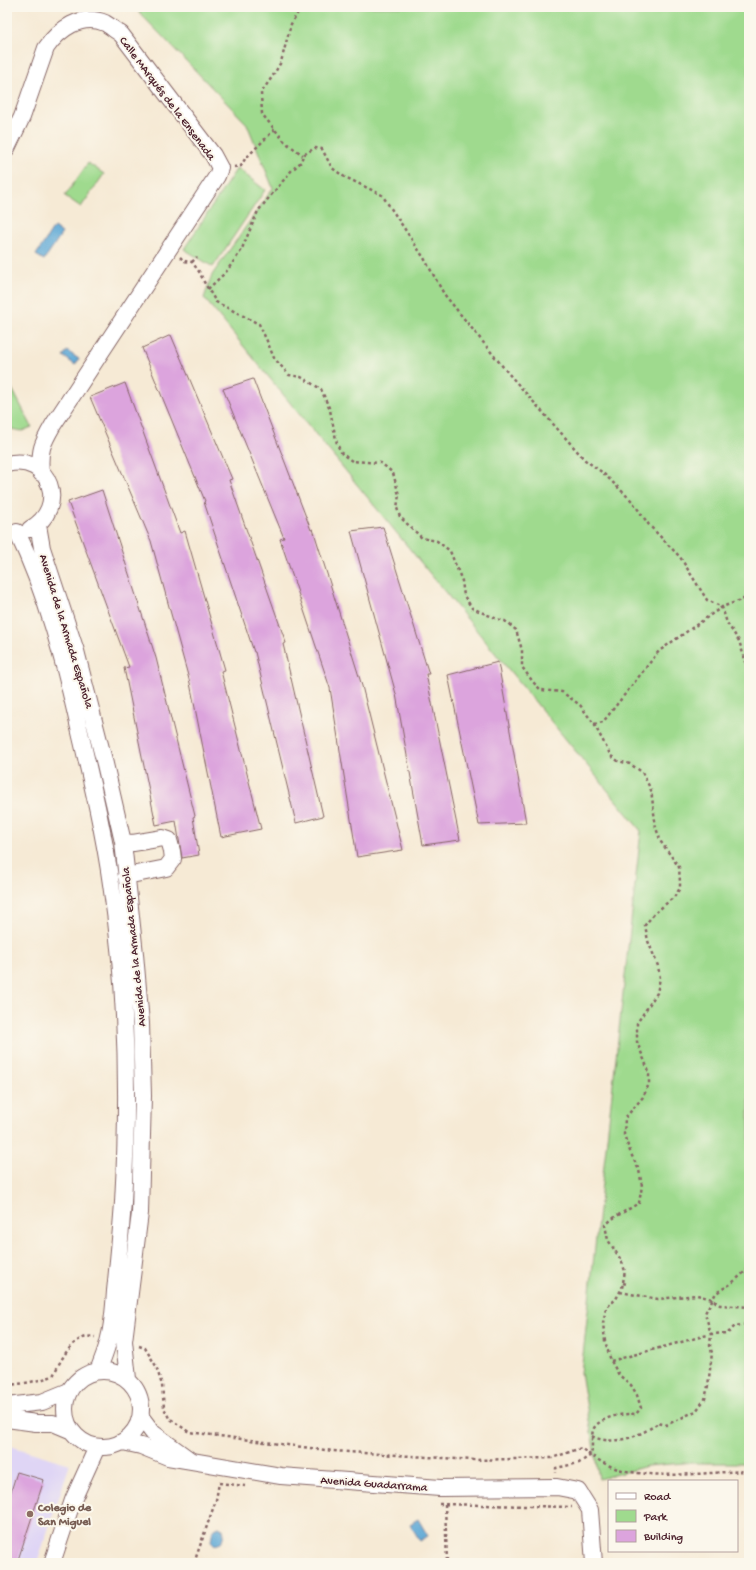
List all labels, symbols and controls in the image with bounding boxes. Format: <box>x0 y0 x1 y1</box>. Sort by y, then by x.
street label: Calle MArqués de la Ensenada <box>115 35 218 164</box>
street label: Avenida de la Armada Española <box>35 553 95 711</box>
street label: Avenida de la Armada Española <box>120 866 150 1027</box>
street label: Avenida Guadarrama <box>320 1474 428 1496</box>
legend <box>608 1480 738 1552</box>
text: Road <box>644 1491 671 1505</box>
place label: Colegio de San Miguel <box>37 1502 92 1530</box>
marker: Colegio de San Miguel <box>25 1509 35 1519</box>
text: Park <box>643 1511 669 1525</box>
text: Building <box>643 1531 683 1545</box>

